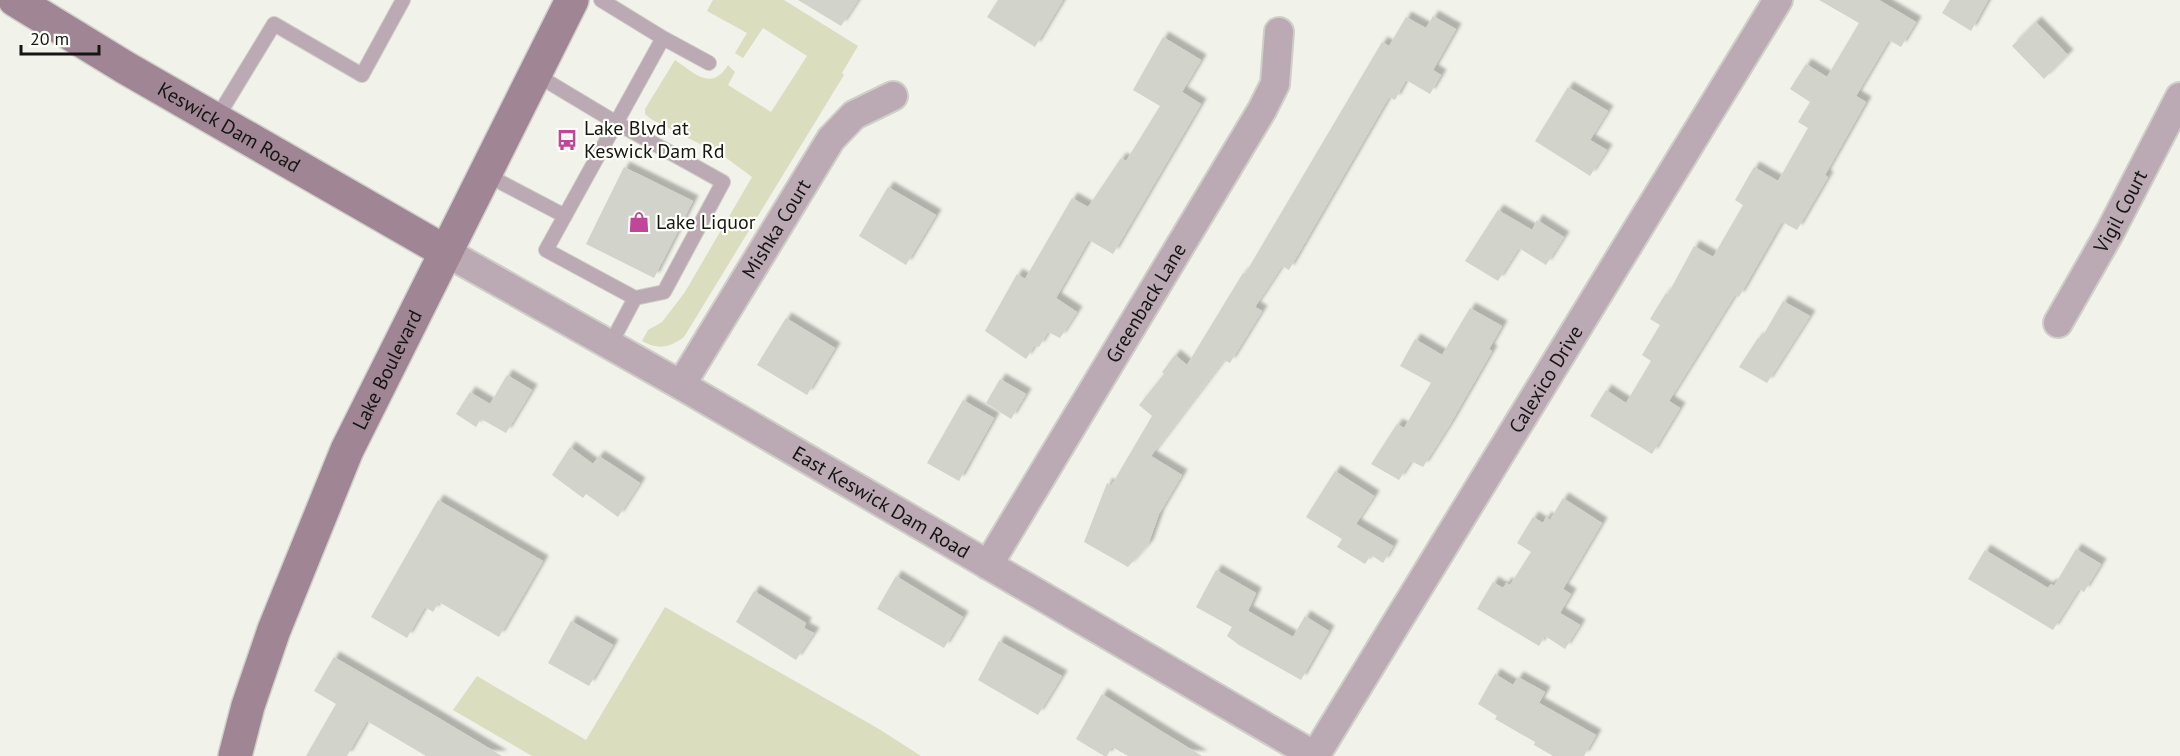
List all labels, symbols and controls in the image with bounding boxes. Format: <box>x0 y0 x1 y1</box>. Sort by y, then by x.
scale bar <box>21 18 99 56</box>
text: 20 m <box>30 27 69 50</box>
street label: Keswick Dam Road <box>153 76 305 178</box>
place label: Lake Blvd at Keswick Dam Rd <box>584 115 724 164</box>
bus stop icon: Lake Blvd at Keswick Dam Rd <box>555 128 579 152</box>
street label: Vigil Court <box>2087 165 2153 258</box>
street label: Mishka Court <box>736 174 817 283</box>
place label: Lake Liquor <box>656 209 756 235</box>
shop icon: Lake Liquor <box>627 210 651 234</box>
street label: Greenback Lane <box>1100 238 1192 367</box>
street label: Lake Boulevard <box>346 305 428 434</box>
street label: Calexico Drive <box>1503 320 1589 438</box>
street label: East Keswick Dam Road <box>788 440 975 564</box>

